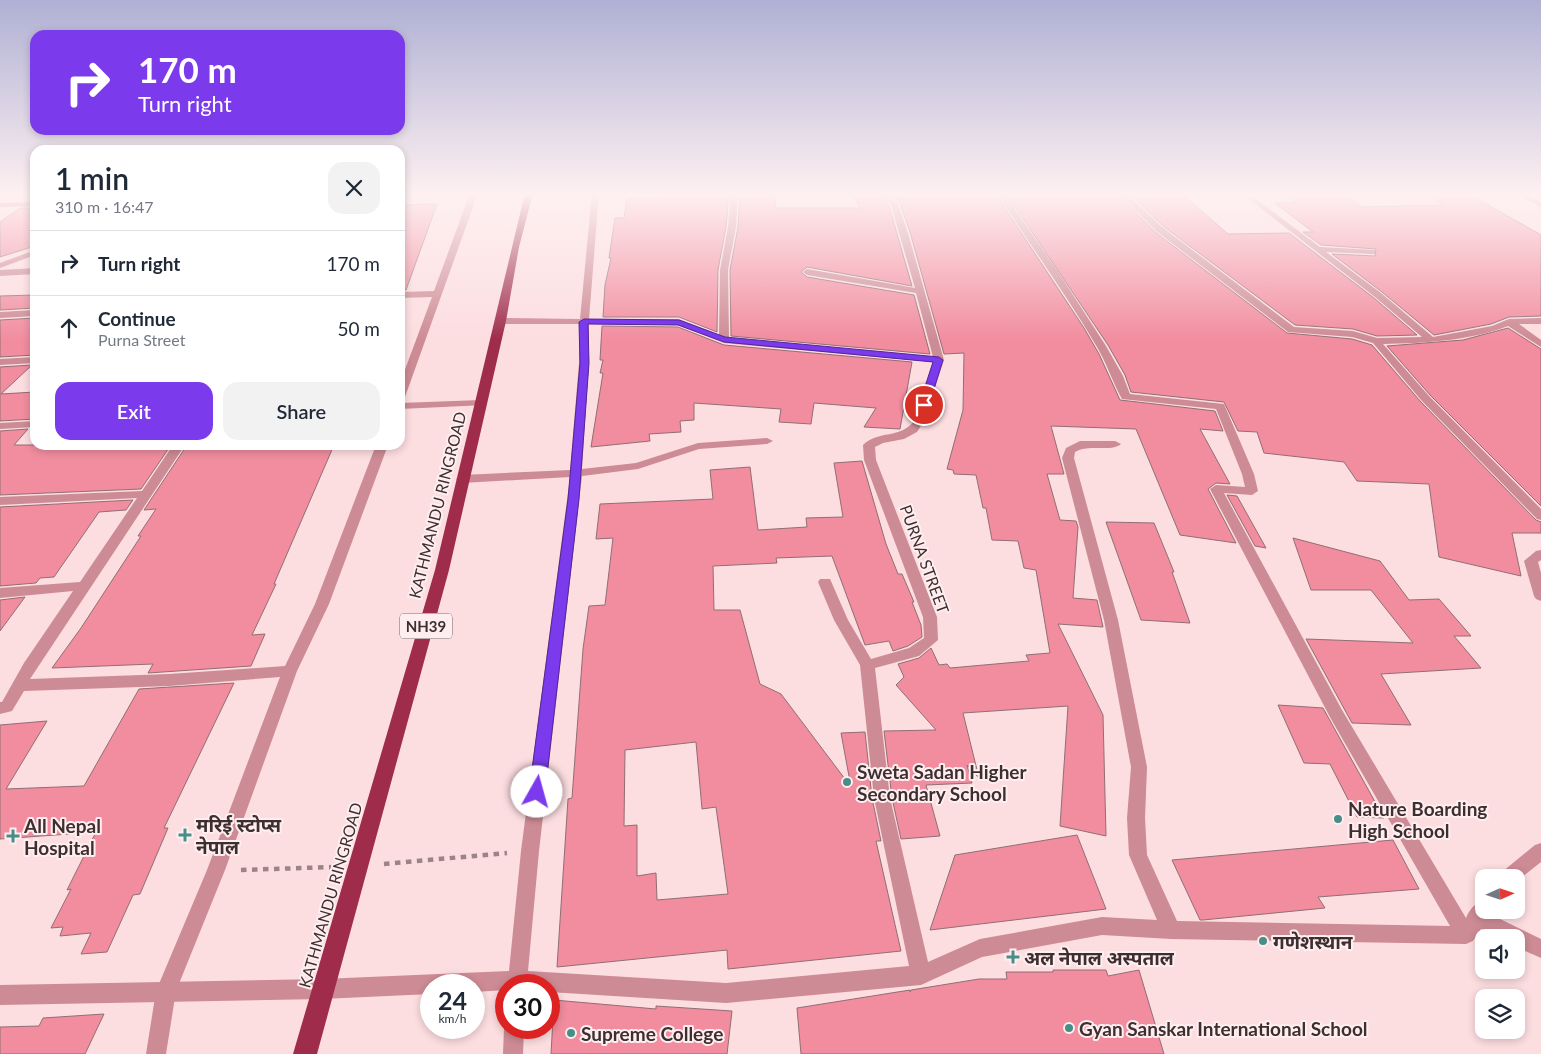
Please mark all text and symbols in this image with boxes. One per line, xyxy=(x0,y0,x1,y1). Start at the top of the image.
text: 170 m xyxy=(138,48,237,90)
icon: right xyxy=(55,50,120,115)
text: Turn right xyxy=(138,90,232,117)
text: 1 min xyxy=(55,160,129,196)
button: close xyxy=(328,162,380,214)
text: 310 m · 16:47 xyxy=(55,197,154,216)
icon: right xyxy=(55,249,83,277)
text: Turn right xyxy=(98,252,180,275)
text: 170 m xyxy=(326,252,380,275)
text: Continue xyxy=(98,307,176,330)
icon: ahead xyxy=(55,314,83,342)
text: 50 m xyxy=(337,317,380,340)
text: Purna Street xyxy=(98,330,185,349)
button: Exit xyxy=(55,382,213,440)
button: Share xyxy=(223,382,380,440)
pin xyxy=(903,384,945,426)
icon: arrive xyxy=(910,391,938,419)
street label: KATHMANDU RINGROAD xyxy=(405,410,469,600)
street label: PURNA STREET xyxy=(897,502,954,616)
road number: NH39 xyxy=(400,614,452,638)
place label: Sweta Sadan Higher Secondary School xyxy=(857,760,1028,805)
position arrow xyxy=(510,765,562,817)
marker: Sweta Sadan Higher Secondary School xyxy=(841,776,853,788)
place label: Nature Boarding High School xyxy=(1348,797,1487,842)
street label: KATHMANDU RINGROAD xyxy=(294,800,366,990)
place label: मरिई स्टोप्स नेपाल xyxy=(196,813,282,858)
marker: Nature Boarding High School xyxy=(1332,813,1344,825)
place label: All Nepal Hospital xyxy=(23,814,101,859)
marker: मरिई स्टोप्स नेपाल xyxy=(178,828,192,842)
marker: All Nepal Hospital xyxy=(6,829,20,843)
north arrow xyxy=(1475,869,1525,919)
map controls xyxy=(1475,869,1525,1039)
button: sound xyxy=(1475,929,1525,979)
place label: गणेशस्थान xyxy=(1273,930,1353,953)
marker: गणेशस्थान xyxy=(1257,935,1269,947)
place label: अल नेपाल अस्पताल xyxy=(1024,946,1175,969)
marker: अल नेपाल अस्पताल xyxy=(1006,950,1020,964)
speed limit sign: 30 xyxy=(495,974,560,1039)
text: 24 xyxy=(438,985,467,1015)
button: layers xyxy=(1475,989,1525,1039)
text: km/h xyxy=(438,1011,467,1026)
place label: Gyan Sanskar International School xyxy=(1079,1017,1368,1040)
place label: Supreme College xyxy=(581,1022,723,1045)
marker: Gyan Sanskar International School xyxy=(1063,1022,1075,1034)
marker: Supreme College xyxy=(565,1027,577,1039)

